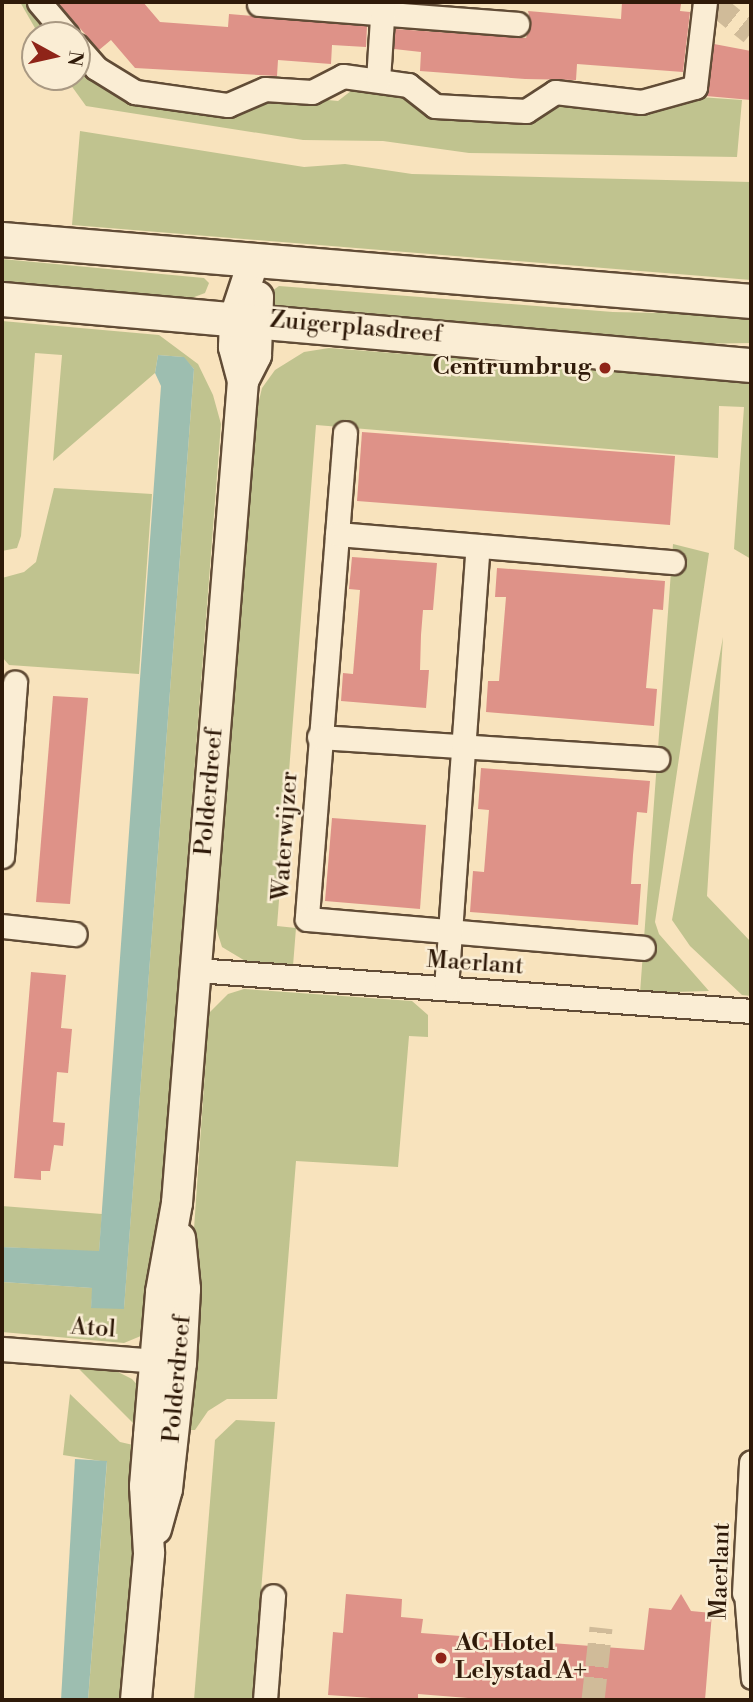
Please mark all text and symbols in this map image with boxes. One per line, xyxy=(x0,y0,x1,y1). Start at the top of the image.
north arrow xyxy=(21,21,91,91)
text: N xyxy=(62,50,88,68)
street label: Zuigerplasdreef xyxy=(269,306,443,350)
place label: Centrumbrug xyxy=(432,354,591,382)
marker: Centrumbrug xyxy=(597,360,613,376)
street label: Polderdreef xyxy=(190,727,230,857)
street label: Waterwijzer xyxy=(267,770,305,902)
street label: Maerlant xyxy=(425,946,525,982)
street label: Atol xyxy=(69,1313,117,1345)
street label: Polderdreef xyxy=(158,1314,198,1444)
street label: Maerlant xyxy=(705,1522,737,1620)
place label: AC Hotel Lelystad A+ xyxy=(455,1630,587,1686)
marker: AC Hotel Lelystad A+ xyxy=(433,1650,449,1666)

